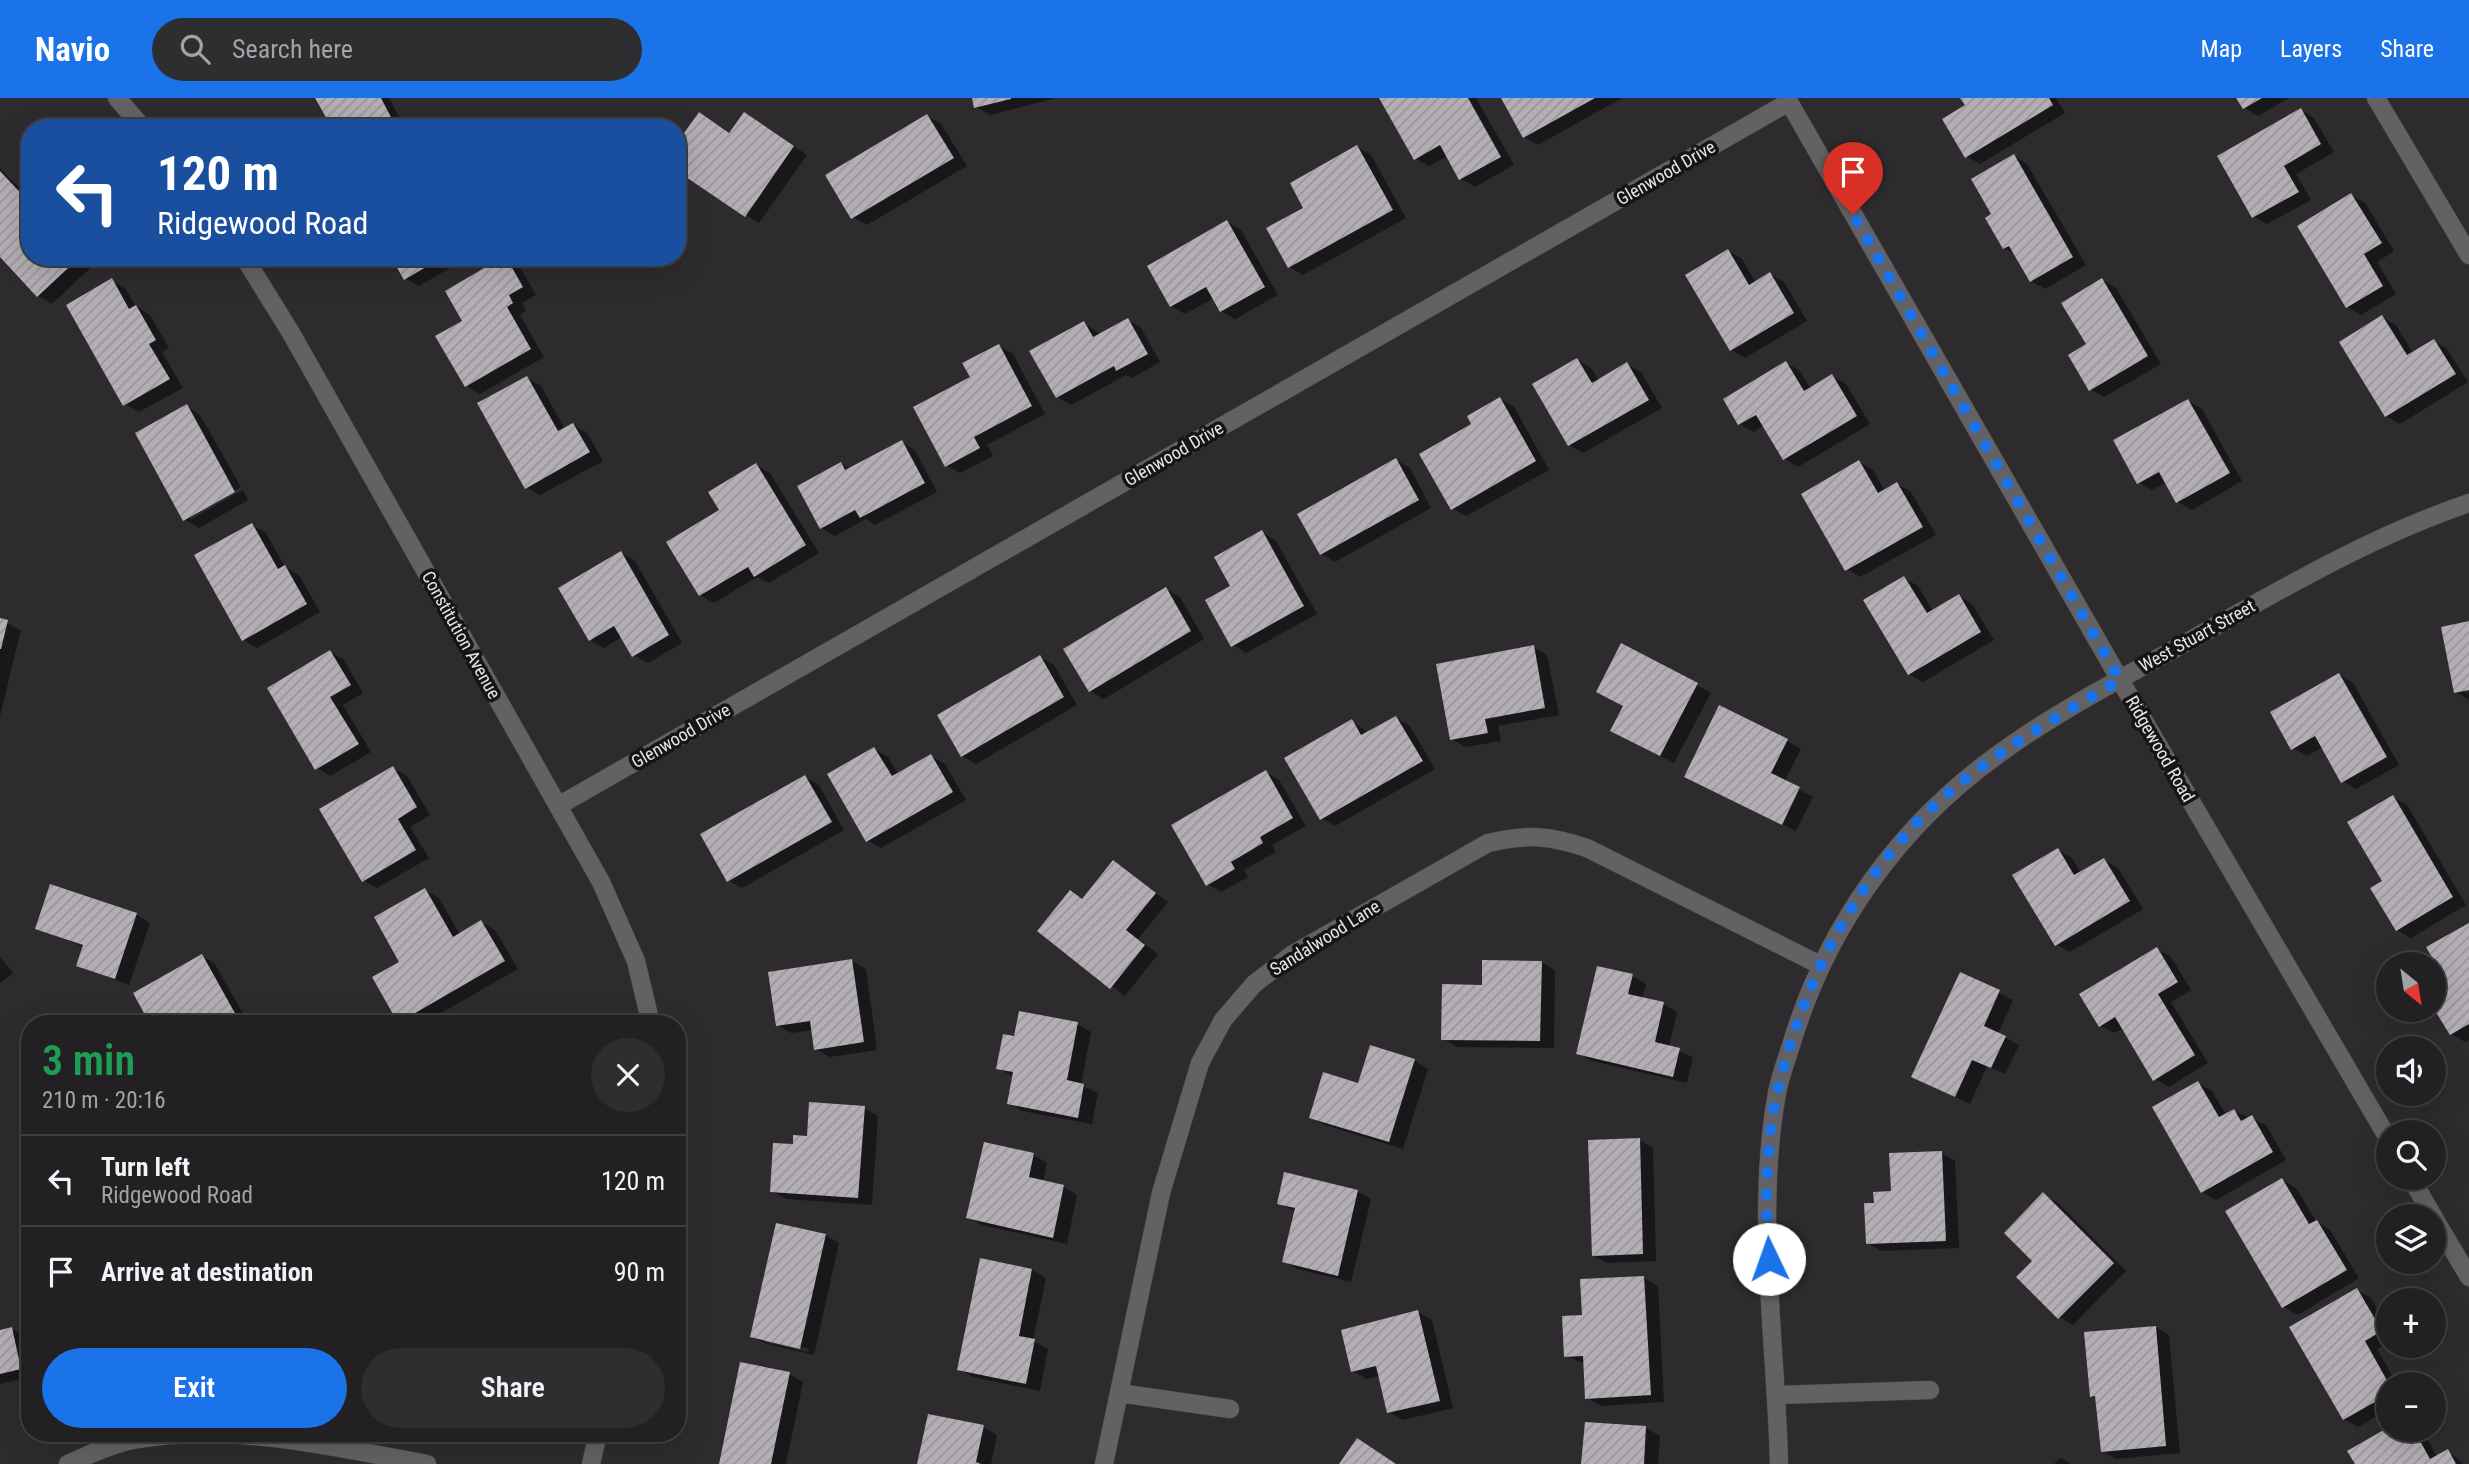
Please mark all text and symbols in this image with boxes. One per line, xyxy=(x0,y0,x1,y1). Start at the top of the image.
search box xyxy=(152,18,642,81)
text: Navio xyxy=(35,30,110,69)
icon: search xyxy=(176,30,214,68)
text: Search here xyxy=(232,34,353,64)
text: Map xyxy=(2201,35,2242,63)
text: Layers xyxy=(2280,35,2342,63)
text: Share xyxy=(2380,35,2434,63)
street label: Glenwood Drive xyxy=(1613,136,1719,209)
pin xyxy=(1823,142,1883,214)
text: 120 m xyxy=(157,145,279,202)
icon: left xyxy=(42,147,133,238)
icon: arrive xyxy=(1834,153,1872,191)
text: Ridgewood Road xyxy=(157,204,368,242)
street label: Glenwood Drive xyxy=(1121,417,1227,490)
street label: Constitution Avenue xyxy=(418,567,505,702)
street label: West Stuart Street xyxy=(2135,595,2258,676)
street label: Ridgewood Road xyxy=(2122,692,2199,805)
street label: Glenwood Drive xyxy=(628,699,734,772)
street label: Sandalwood Lane xyxy=(1266,895,1384,980)
north arrow xyxy=(2376,952,2446,1022)
map controls xyxy=(2376,952,2446,1442)
text: 3 min xyxy=(42,1036,135,1085)
button: sound xyxy=(2376,1036,2446,1106)
button: close xyxy=(591,1038,665,1112)
text: 210 m · 20:16 xyxy=(42,1087,166,1114)
button: search xyxy=(2376,1120,2446,1190)
text: Turn left xyxy=(101,1152,190,1182)
icon: left xyxy=(42,1162,80,1200)
text: 120 m xyxy=(601,1166,665,1196)
text: Ridgewood Road xyxy=(101,1182,253,1209)
button: layers xyxy=(2376,1204,2446,1274)
position arrow xyxy=(1732,1222,1806,1296)
icon: arrive xyxy=(42,1253,80,1291)
text: Arrive at destination xyxy=(101,1257,313,1287)
text: 90 m xyxy=(614,1257,665,1287)
button: + xyxy=(2376,1288,2446,1358)
button: Exit xyxy=(42,1348,347,1428)
button: Share xyxy=(361,1348,665,1428)
button: − xyxy=(2376,1372,2446,1442)

